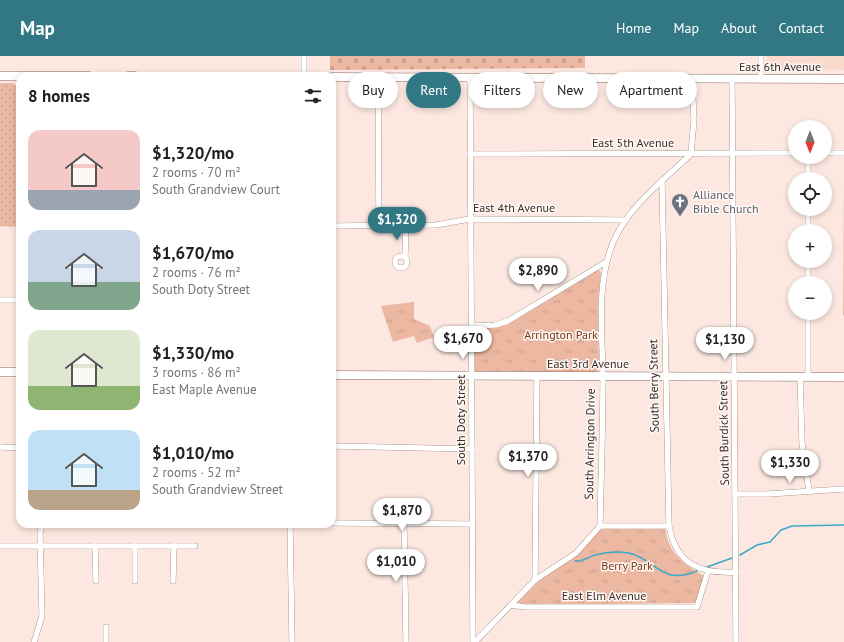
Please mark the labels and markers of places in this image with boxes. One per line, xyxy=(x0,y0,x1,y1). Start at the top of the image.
place label: Alliance Bible Church xyxy=(693,187,758,216)
church icon: Alliance Bible Church xyxy=(670,192,690,217)
pin: $1,320 xyxy=(364,207,430,241)
pin: $2,890 xyxy=(505,258,571,292)
pin: $1,670 xyxy=(430,326,496,360)
pin: $1,130 xyxy=(692,327,758,361)
pin: $1,370 xyxy=(495,444,561,478)
pin: $1,330 xyxy=(757,450,823,484)
pin: $1,870 xyxy=(369,498,435,532)
pin: $1,010 xyxy=(363,549,429,583)

